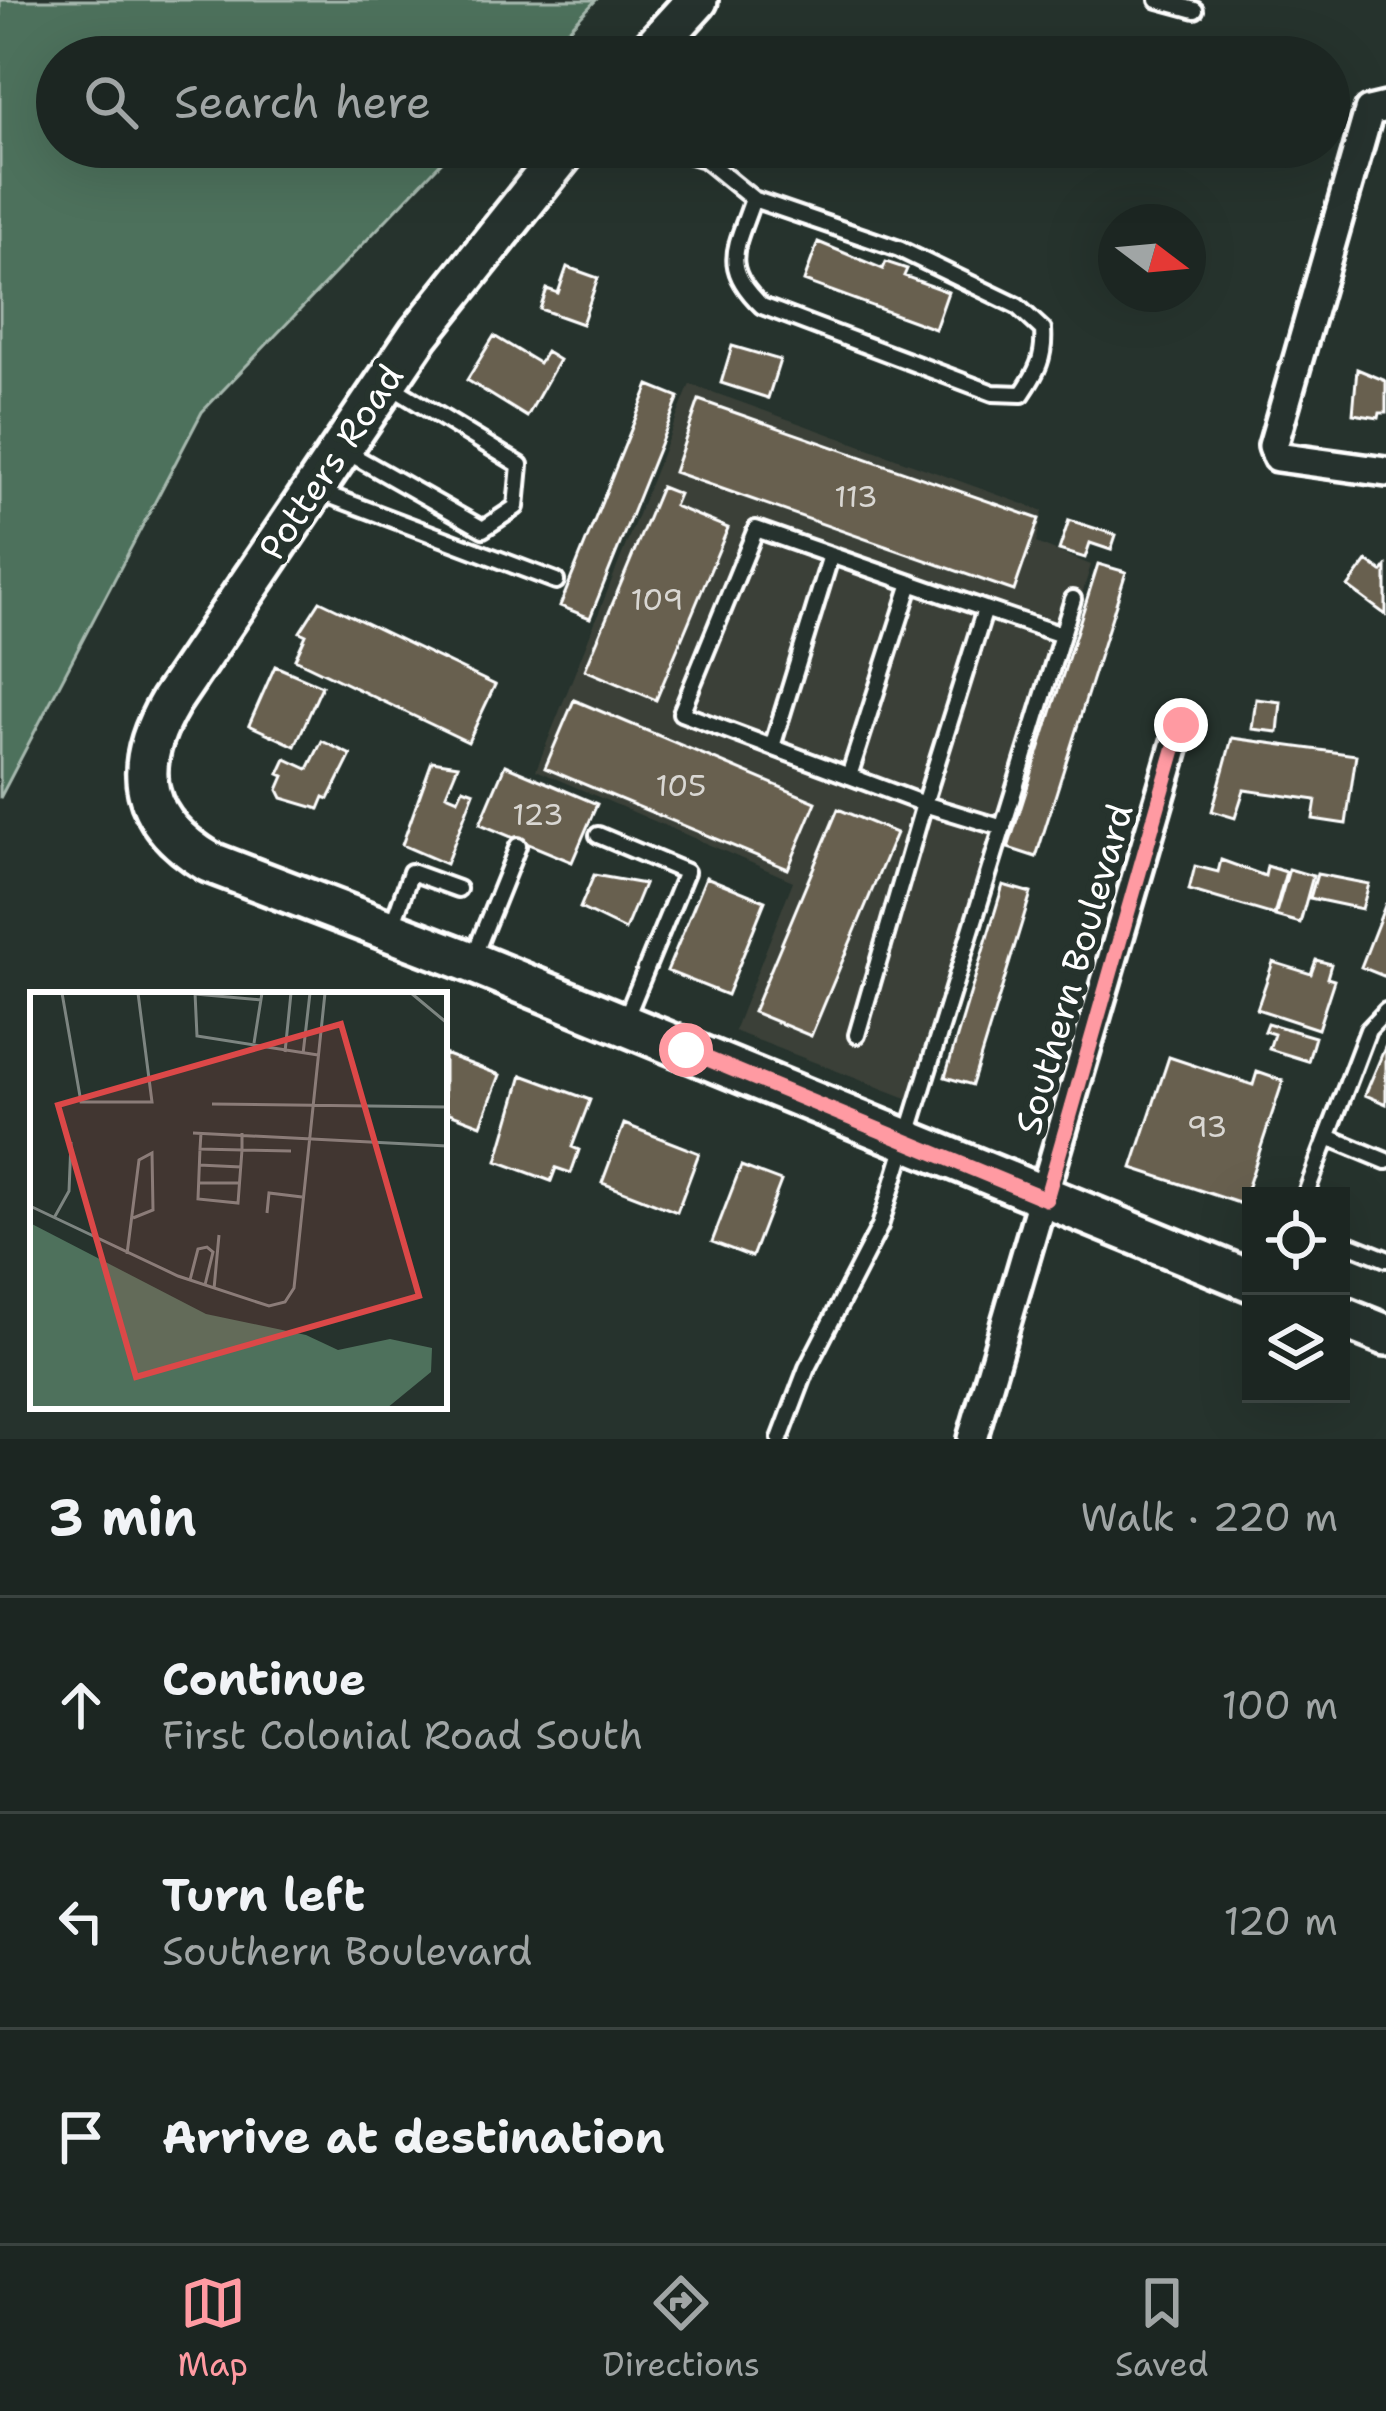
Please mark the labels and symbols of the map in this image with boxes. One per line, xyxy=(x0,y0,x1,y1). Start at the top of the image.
north arrow xyxy=(1098,204,1206,312)
street label: Potters Road xyxy=(247,354,415,570)
house number: 113 xyxy=(834,476,878,517)
house number: 109 xyxy=(631,579,683,620)
route end xyxy=(1154,698,1208,752)
house number: 105 xyxy=(656,765,706,806)
house number: 123 xyxy=(512,794,564,835)
street label: Southern Boulevard xyxy=(1003,798,1145,1140)
inset map xyxy=(30,992,447,1409)
route start xyxy=(659,1023,713,1077)
house number: 93 xyxy=(1187,1106,1227,1147)

